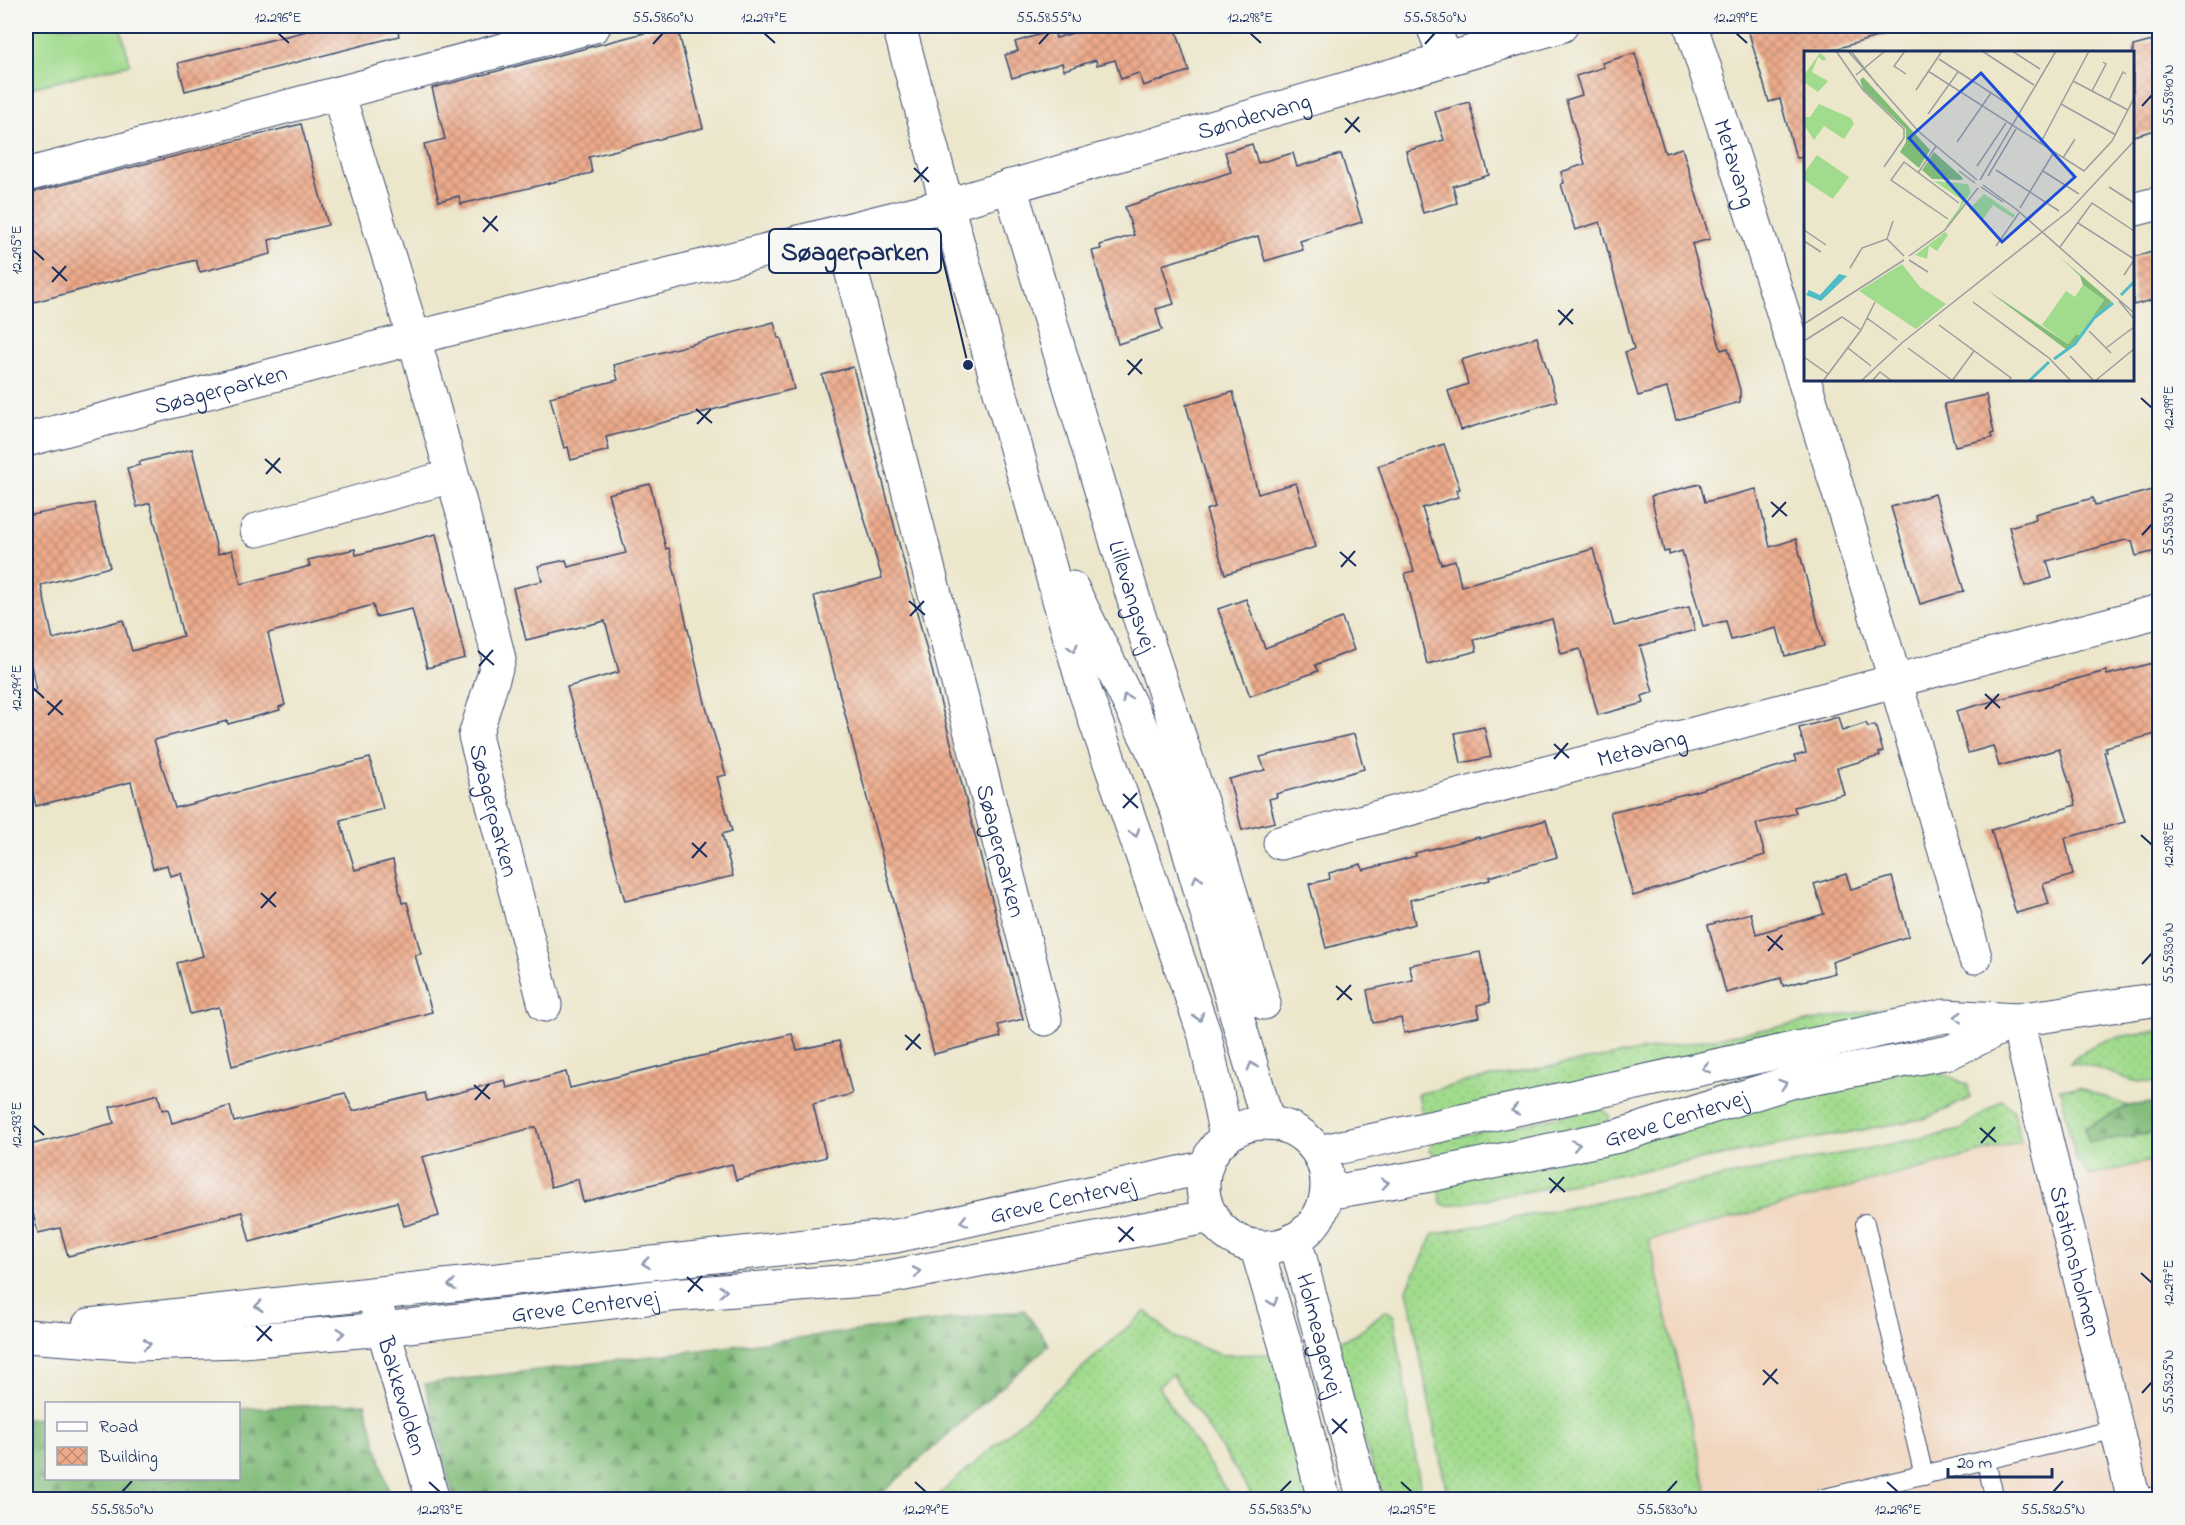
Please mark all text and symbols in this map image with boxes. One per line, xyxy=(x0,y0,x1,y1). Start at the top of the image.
text: 12.296°E xyxy=(255,7,301,29)
text: 55.5860°N xyxy=(632,7,694,29)
text: 12.297°E xyxy=(741,7,787,29)
text: 55.5855°N xyxy=(1016,7,1082,29)
text: 12.298°E xyxy=(1227,7,1273,29)
text: 55.5850°N xyxy=(1403,7,1467,29)
text: 12.299°E xyxy=(1714,7,1758,29)
inset map xyxy=(1804,51,2134,381)
text: 55.5840°N xyxy=(2158,64,2180,126)
street label: Søndervang xyxy=(1194,85,1315,151)
street label: Metavang xyxy=(1702,115,1764,213)
text: 12.295°E xyxy=(6,226,28,274)
callout: Søagerparken xyxy=(769,229,941,273)
text: Søagerparken xyxy=(781,235,929,274)
street label: Søagerparken xyxy=(151,357,291,426)
text: 12.299°E xyxy=(2158,386,2180,430)
text: 55.5835°N xyxy=(2158,492,2180,556)
street label: Lillevangsvej xyxy=(1097,537,1165,658)
one-way arrow xyxy=(1066,642,1078,653)
text: 12.294°E xyxy=(6,665,28,711)
one-way arrow xyxy=(1122,693,1134,704)
street label: Metavang xyxy=(1594,722,1691,779)
street label: Søagerparken xyxy=(458,740,526,881)
street label: Søagerparken xyxy=(965,781,1033,922)
text: 12.298°E xyxy=(2158,822,2180,868)
one-way arrow xyxy=(1127,827,1140,838)
one-way arrow xyxy=(1192,874,1204,885)
text: 55.5830°N xyxy=(2158,922,2180,984)
one-way arrow xyxy=(1954,1010,1963,1023)
one-way arrow xyxy=(1191,1011,1204,1022)
one-way arrow xyxy=(1247,1061,1259,1072)
one-way arrow xyxy=(1701,1061,1711,1074)
one-way arrow xyxy=(1777,1079,1788,1091)
street label: Greve Centervej xyxy=(1602,1081,1753,1158)
text: 12.293°E xyxy=(6,1102,28,1148)
one-way arrow xyxy=(1511,1103,1521,1116)
one-way arrow xyxy=(1571,1139,1581,1152)
street label: Greve Centervej xyxy=(987,1168,1140,1235)
one-way arrow xyxy=(1379,1177,1389,1190)
street label: Stationsholmen xyxy=(2038,1183,2109,1340)
one-way arrow xyxy=(959,1214,969,1227)
one-way arrow xyxy=(642,1256,651,1269)
text: 12.297°E xyxy=(2158,1260,2180,1306)
one-way arrow xyxy=(912,1266,922,1279)
street label: Holmeagervej xyxy=(1285,1270,1351,1402)
one-way arrow xyxy=(448,1278,457,1291)
street label: Greve Centervej xyxy=(510,1281,662,1334)
one-way arrow xyxy=(718,1285,728,1298)
one-way arrow xyxy=(1266,1296,1278,1307)
one-way arrow xyxy=(254,1300,263,1312)
one-way arrow xyxy=(337,1327,346,1340)
street label: Bakkevolden xyxy=(366,1332,434,1460)
one-way arrow xyxy=(142,1337,151,1350)
text: 55.5825°N xyxy=(2158,1350,2180,1414)
legend xyxy=(45,1402,240,1480)
text: Road xyxy=(99,1415,138,1441)
scale bar xyxy=(1948,1441,2052,1479)
text: Building xyxy=(98,1445,158,1472)
text: 20 m xyxy=(1957,1451,1992,1477)
text: 55.5850°N xyxy=(90,1499,154,1521)
text: 12.293°E xyxy=(417,1499,463,1521)
text: 12.294°E xyxy=(903,1499,949,1521)
text: 55.5835°N xyxy=(1248,1499,1312,1521)
text: 12.295°E xyxy=(1388,1499,1436,1521)
text: 55.5830°N xyxy=(1636,1499,1698,1521)
text: 12.296°E xyxy=(1875,1499,1921,1521)
text: 55.5825°N xyxy=(2021,1499,2085,1521)

